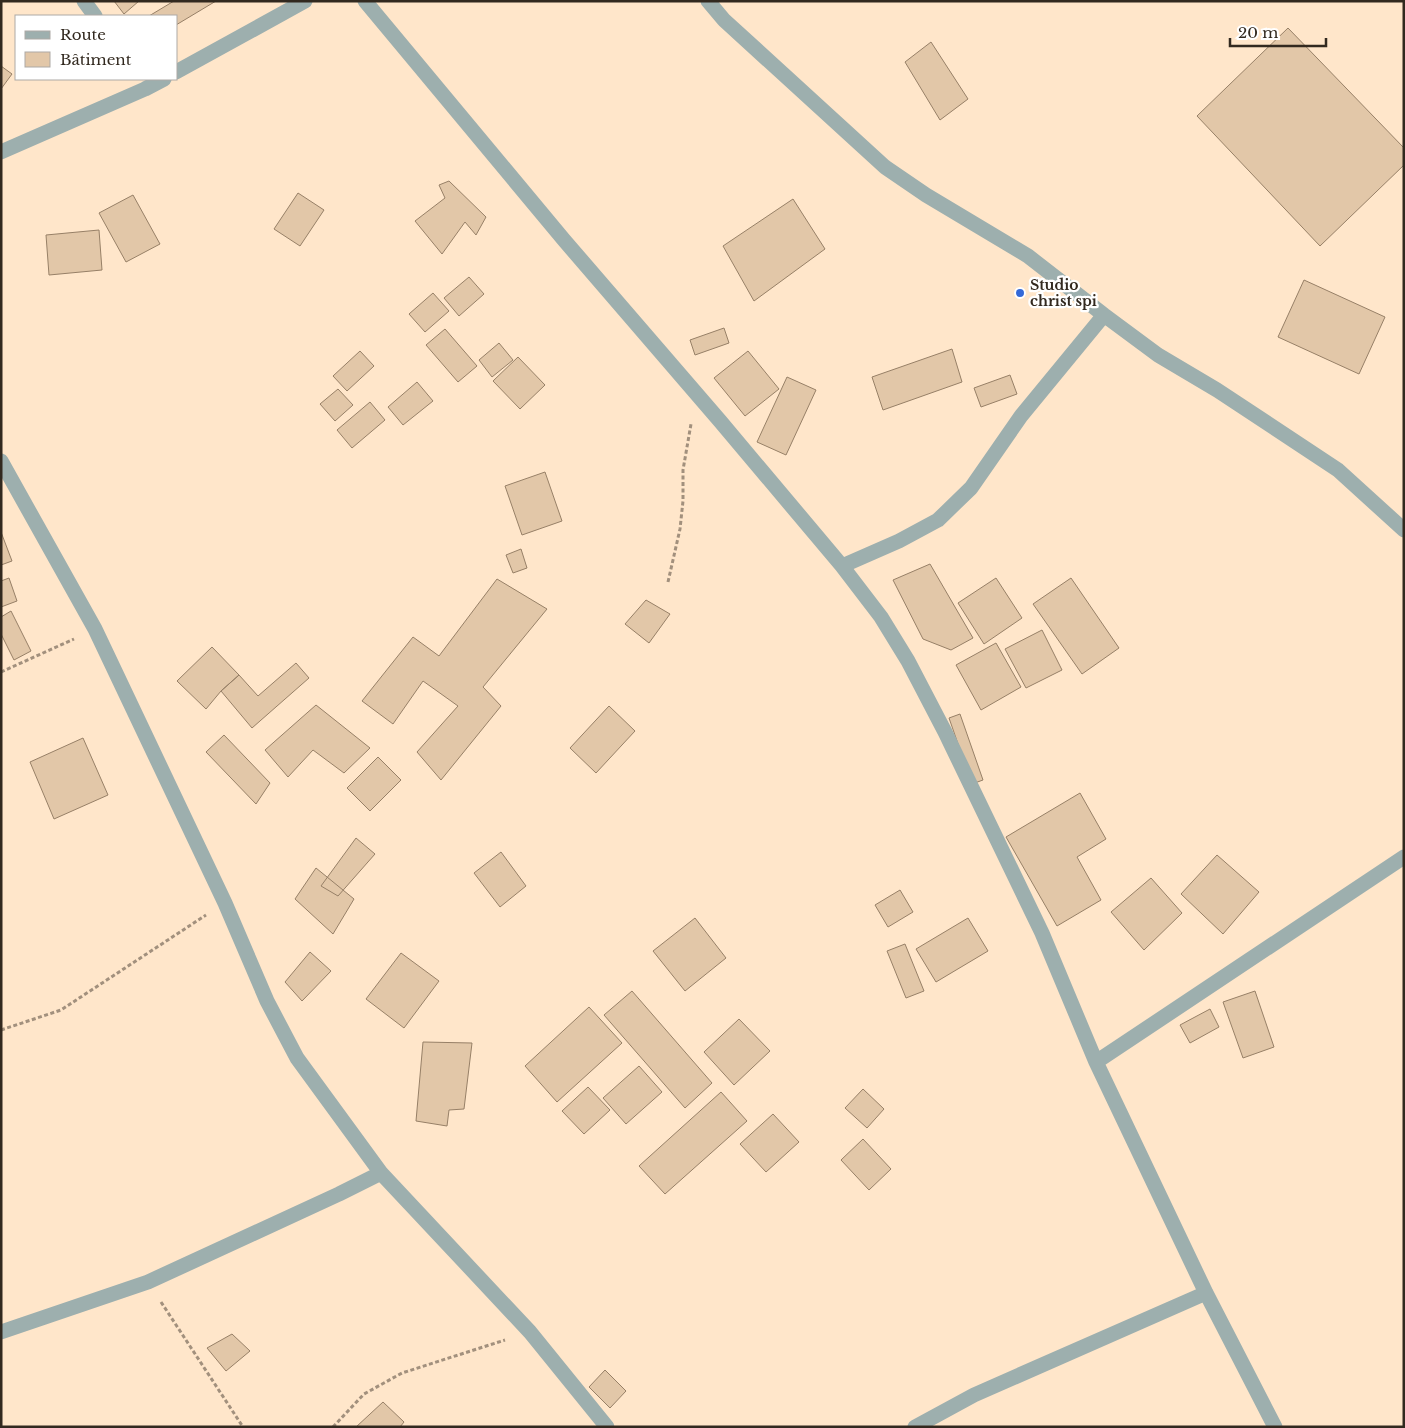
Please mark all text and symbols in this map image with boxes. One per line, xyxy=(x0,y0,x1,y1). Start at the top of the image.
legend xyxy=(15,15,178,80)
scale bar xyxy=(1230,15,1326,47)
text: 20 m xyxy=(1238,23,1278,42)
text: Route xyxy=(60,25,106,44)
text: Bâtiment xyxy=(60,50,132,69)
place label: Studio christ spi xyxy=(1030,276,1097,310)
marker: Studio christ spi xyxy=(1014,287,1026,299)

